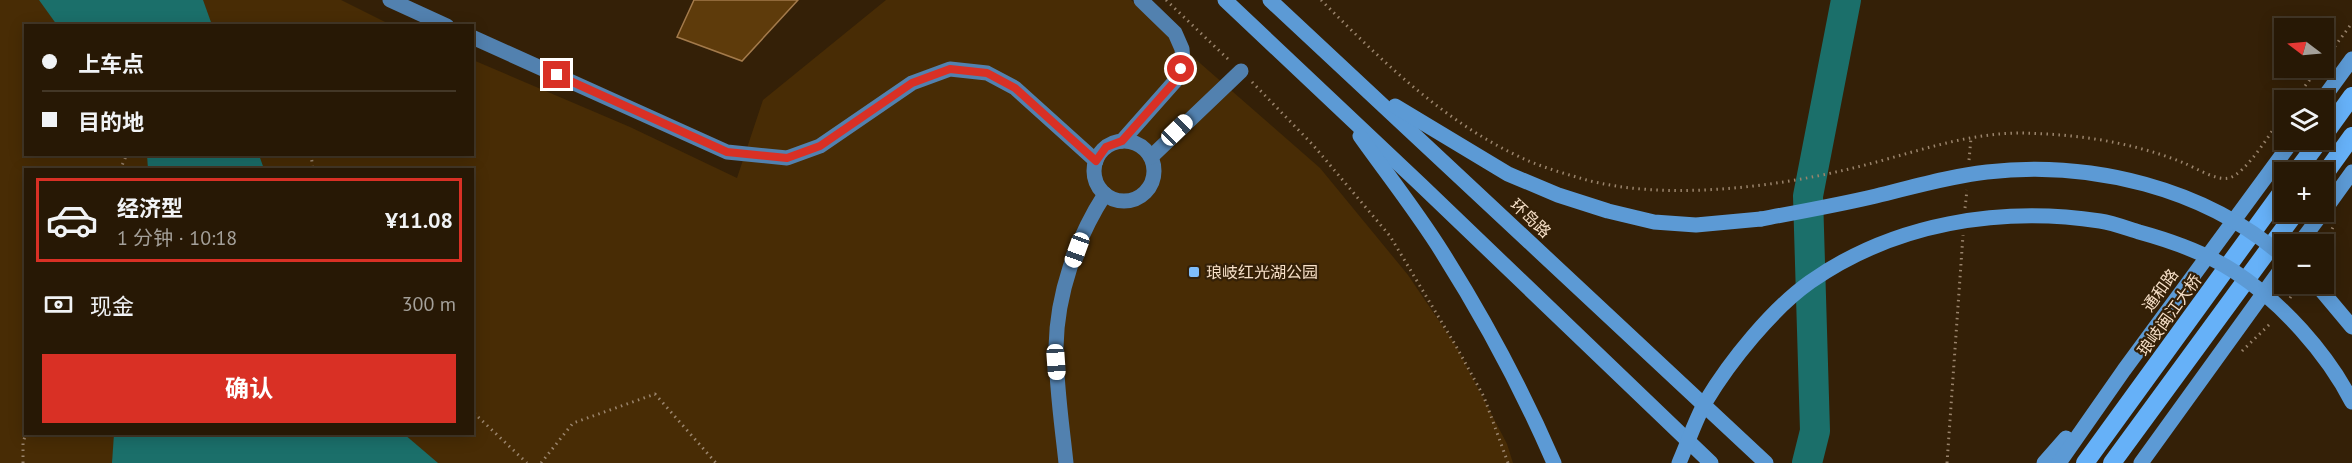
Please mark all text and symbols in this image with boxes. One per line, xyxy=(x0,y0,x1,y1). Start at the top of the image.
north arrow xyxy=(2274,18,2334,78)
map controls xyxy=(2274,18,2334,294)
text: 上车点 xyxy=(78,50,144,78)
route start xyxy=(1167,55,1194,82)
route end xyxy=(543,61,570,88)
button: layers xyxy=(2274,90,2334,150)
text: 目的地 xyxy=(78,108,144,136)
car xyxy=(1158,111,1196,149)
button: + xyxy=(2274,162,2334,222)
icon: car xyxy=(45,193,99,247)
text: 经济型 xyxy=(117,194,183,222)
street label: 环岛路 xyxy=(1507,194,1555,242)
text: ¥11.08 xyxy=(385,206,453,234)
text: 1 分钟 · 10:18 xyxy=(117,225,237,251)
car xyxy=(1062,230,1092,270)
button: − xyxy=(2274,234,2334,294)
place label: 琅岐红光湖公园 xyxy=(1206,262,1318,282)
marker: 琅岐红光湖公园 xyxy=(1187,265,1201,279)
street label: 通和路 xyxy=(2138,265,2182,315)
street label: 琅岐闽江大桥 xyxy=(2133,270,2205,360)
icon: cash xyxy=(42,288,75,321)
text: 300 m xyxy=(402,291,456,317)
text: 现金 xyxy=(90,292,134,320)
car xyxy=(1046,343,1066,381)
button: 确认 xyxy=(42,354,456,423)

